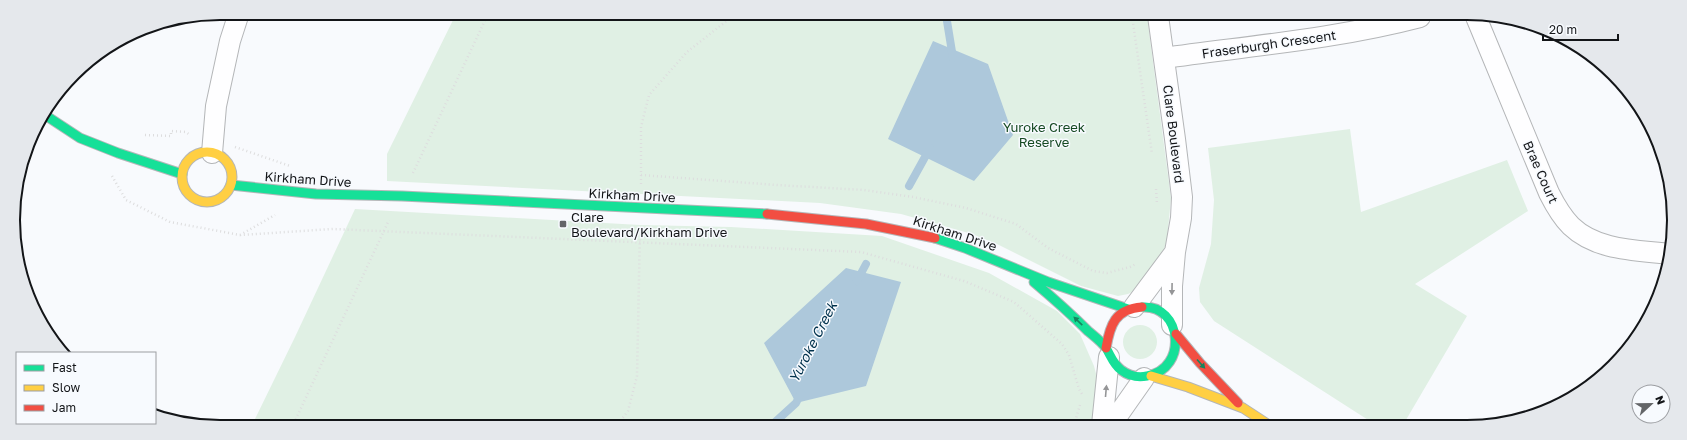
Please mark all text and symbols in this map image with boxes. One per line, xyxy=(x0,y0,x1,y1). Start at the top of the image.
scale bar xyxy=(1543,16,1618,42)
text: 20 m xyxy=(1549,22,1577,37)
street label: Fraserburgh Crescent xyxy=(1201,27,1337,61)
street label: Clare Boulevard xyxy=(1160,84,1188,184)
park label: Yuroke Creek Reserve xyxy=(1003,119,1086,150)
street label: Brae Court xyxy=(1520,138,1562,206)
street label: Kirkham Drive xyxy=(264,168,352,190)
street label: Kirkham Drive xyxy=(588,185,676,205)
place label: Clare Boulevard/Kirkham Drive xyxy=(571,209,727,240)
street label: Kirkham Drive xyxy=(911,212,999,254)
marker: Clare Boulevard/Kirkham Drive xyxy=(558,219,568,229)
one-way arrow xyxy=(1169,283,1175,296)
water label: Yuroke Creek xyxy=(785,297,841,385)
one-way arrow xyxy=(1073,316,1083,326)
legend xyxy=(16,352,156,424)
one-way arrow xyxy=(1196,359,1206,369)
text: Fast xyxy=(52,360,77,375)
text: Slow xyxy=(52,380,80,395)
north arrow xyxy=(1631,384,1671,424)
one-way arrow xyxy=(1103,385,1109,397)
text: N xyxy=(1653,394,1668,406)
text: Jam xyxy=(52,400,76,415)

